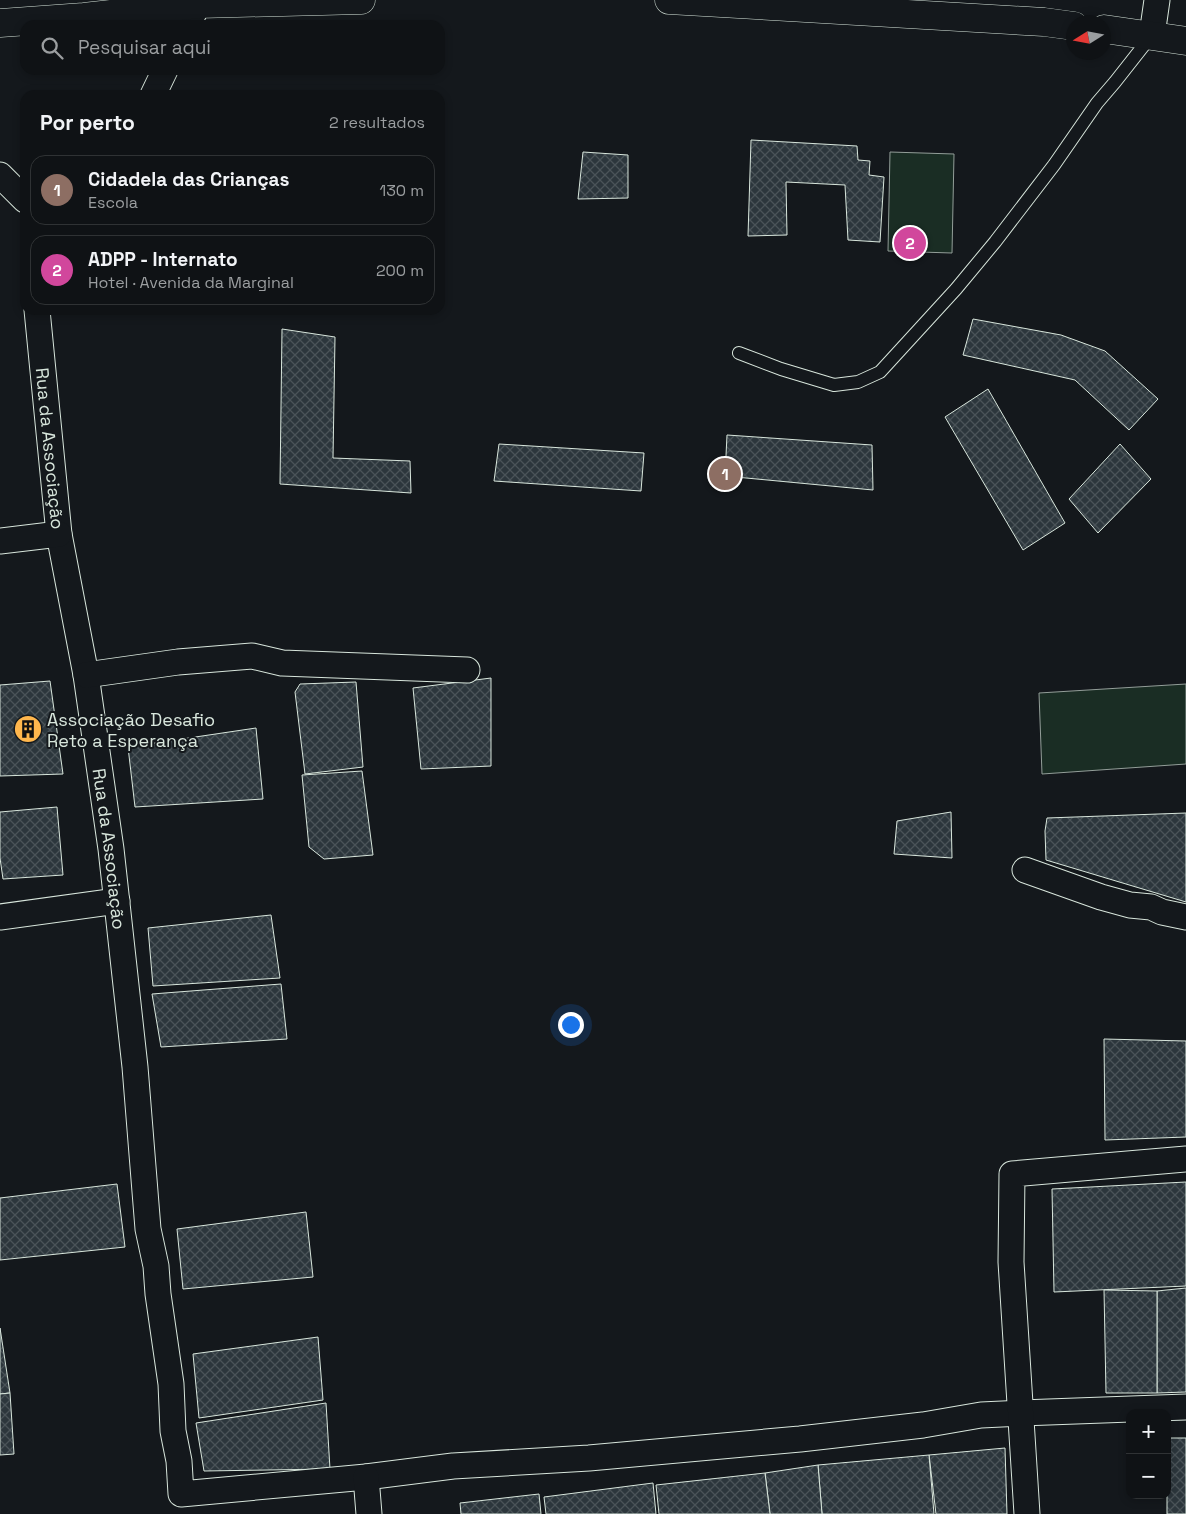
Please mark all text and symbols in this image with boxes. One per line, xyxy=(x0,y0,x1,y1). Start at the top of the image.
north arrow xyxy=(1066,15,1111,60)
search box xyxy=(20,20,445,75)
icon: search xyxy=(38,34,66,62)
text: Pesquisar aqui xyxy=(78,35,211,60)
text: Por perto xyxy=(40,109,135,136)
text: 2 resultados xyxy=(329,112,425,133)
text: Cidadela das Crianças xyxy=(88,167,289,192)
text: 1 xyxy=(53,180,61,201)
text: 130 m xyxy=(380,180,424,201)
text: Escola xyxy=(88,192,138,213)
pin: 2 xyxy=(894,224,926,262)
text: ADPP - Internato xyxy=(88,247,238,272)
text: 2 xyxy=(52,260,62,281)
text: 200 m xyxy=(376,260,424,281)
text: Hotel · Avenida da Marginal xyxy=(88,272,294,293)
street label: Rua da Associação xyxy=(31,366,70,530)
pin: 1 xyxy=(709,455,741,493)
place label: Associação Desafio Reto a Esperança xyxy=(47,708,215,752)
building icon: Associação Desafio Reto a Esperança xyxy=(13,714,43,744)
street label: Rua da Associação xyxy=(88,767,131,931)
your location xyxy=(558,1012,584,1038)
map controls xyxy=(1126,1409,1171,1499)
button: + xyxy=(1126,1409,1171,1454)
button: − xyxy=(1126,1454,1171,1499)

